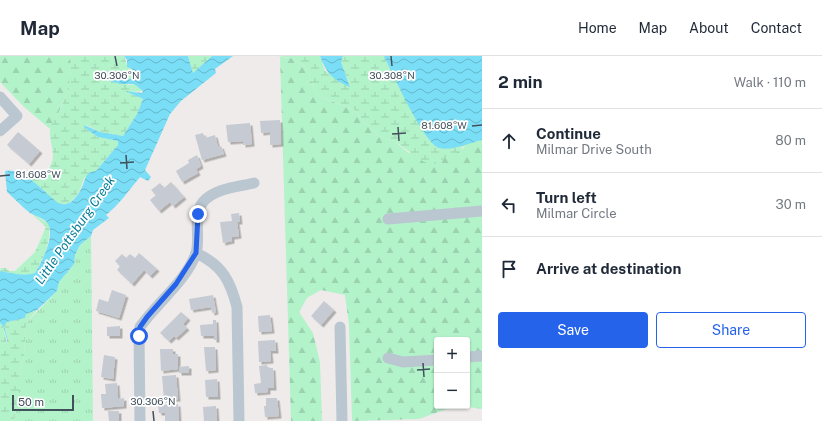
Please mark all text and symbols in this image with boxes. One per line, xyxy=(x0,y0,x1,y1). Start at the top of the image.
text: Map xyxy=(20,17,60,39)
text: Home xyxy=(578,20,617,36)
text: Map xyxy=(639,20,667,36)
text: About xyxy=(689,20,729,36)
text: Contact xyxy=(751,20,802,36)
text: 30.306°N xyxy=(94,69,140,81)
text: 30.308°N xyxy=(369,69,415,81)
text: 2 min xyxy=(498,72,543,92)
text: Walk · 110 m xyxy=(734,75,806,90)
text: 81.608°W xyxy=(421,119,467,131)
text: Continue xyxy=(536,125,601,142)
icon: ahead xyxy=(498,130,520,152)
text: 80 m xyxy=(775,133,806,148)
text: Milmar Drive South xyxy=(536,142,652,157)
text: 81.608°W xyxy=(15,168,61,180)
water label: Little Pottsburg Creek xyxy=(32,173,118,287)
text: Turn left xyxy=(536,189,597,206)
icon: left xyxy=(498,194,520,216)
text: 30 m xyxy=(776,197,806,212)
route end xyxy=(189,205,207,223)
text: Milmar Circle xyxy=(536,206,617,221)
icon: arrive xyxy=(498,258,520,280)
text: Arrive at destination xyxy=(536,260,681,277)
button: Save xyxy=(498,312,648,348)
button: Share xyxy=(656,312,806,348)
route start xyxy=(130,327,148,345)
map controls xyxy=(434,337,470,409)
button: + xyxy=(434,337,470,373)
button: − xyxy=(434,373,470,409)
scale bar xyxy=(12,393,74,412)
text: 30.306°N xyxy=(130,395,176,407)
text: 50 m xyxy=(18,396,44,408)

